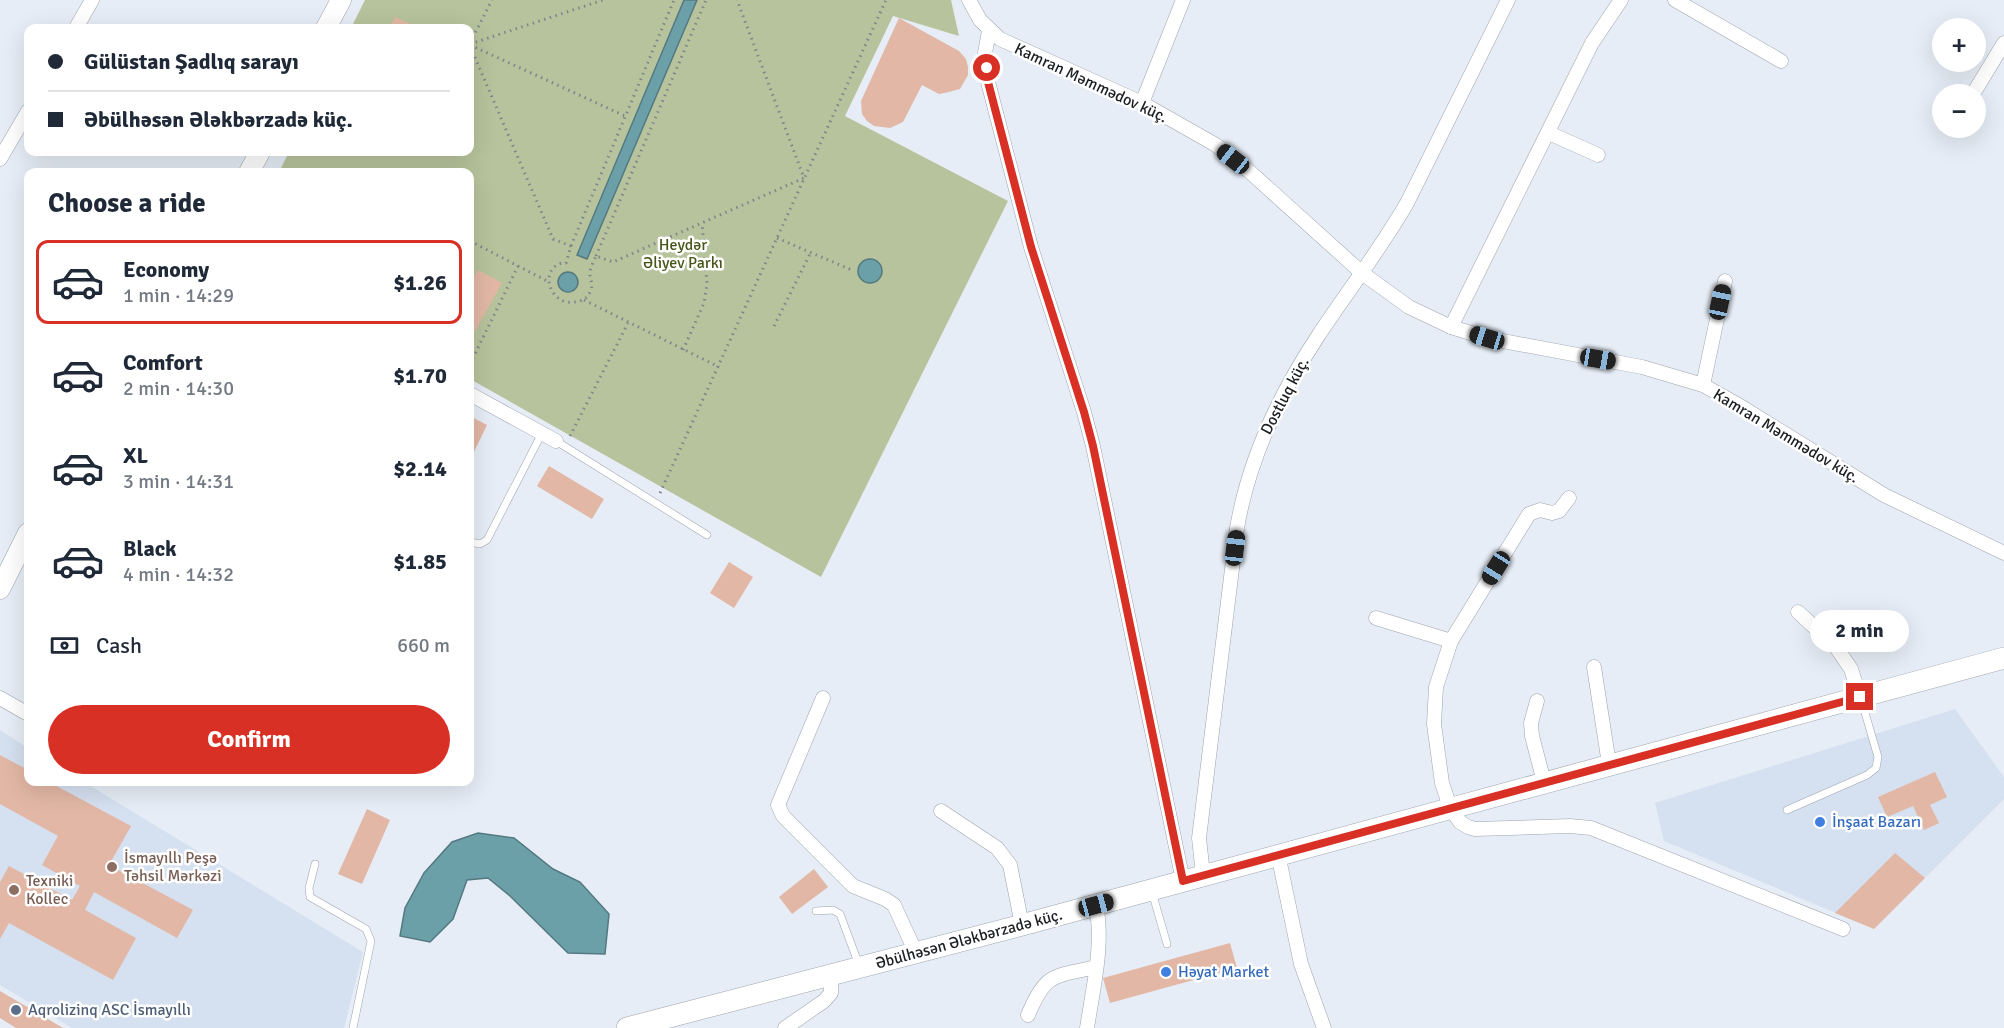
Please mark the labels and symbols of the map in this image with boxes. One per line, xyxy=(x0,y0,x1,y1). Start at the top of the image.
street label: Kamran Məmmədov küç. xyxy=(1011,39,1171,127)
route start xyxy=(973,54,1000,81)
car xyxy=(1213,141,1253,177)
park label: Heydər Əliyev Parkı xyxy=(643,235,723,273)
car xyxy=(1707,283,1733,321)
car xyxy=(1467,324,1507,352)
car xyxy=(1579,347,1617,371)
street label: Dostluq küç. xyxy=(1256,354,1314,438)
street label: Kamran Məmmədov küç. xyxy=(1709,385,1863,487)
car xyxy=(1224,529,1246,567)
car xyxy=(1479,548,1513,588)
callout: 2 min xyxy=(1810,610,1910,652)
route end xyxy=(1846,683,1873,710)
place label: İnşaat Bazarı xyxy=(1832,812,1921,832)
marker: İnşaat Bazarı xyxy=(1813,815,1827,829)
place label: İsmayıllı Peşə Təhsil Mərkəzi xyxy=(124,848,222,886)
marker: İsmayıllı Peşə Təhsil Mərkəzi xyxy=(105,860,119,874)
place label: Texniki Kollec xyxy=(26,871,73,909)
marker: Texniki Kollec xyxy=(7,883,21,897)
car xyxy=(1076,892,1116,918)
street label: Əbülhəsən Ələkbərzadə küç. xyxy=(873,904,1065,974)
place label: Həyat Market xyxy=(1178,962,1270,982)
marker: Həyat Market xyxy=(1159,965,1173,979)
place label: Aqrolizinq ASC İsmayıllı xyxy=(28,1000,191,1020)
marker: Aqrolizinq ASC İsmayıllı xyxy=(9,1003,23,1017)

